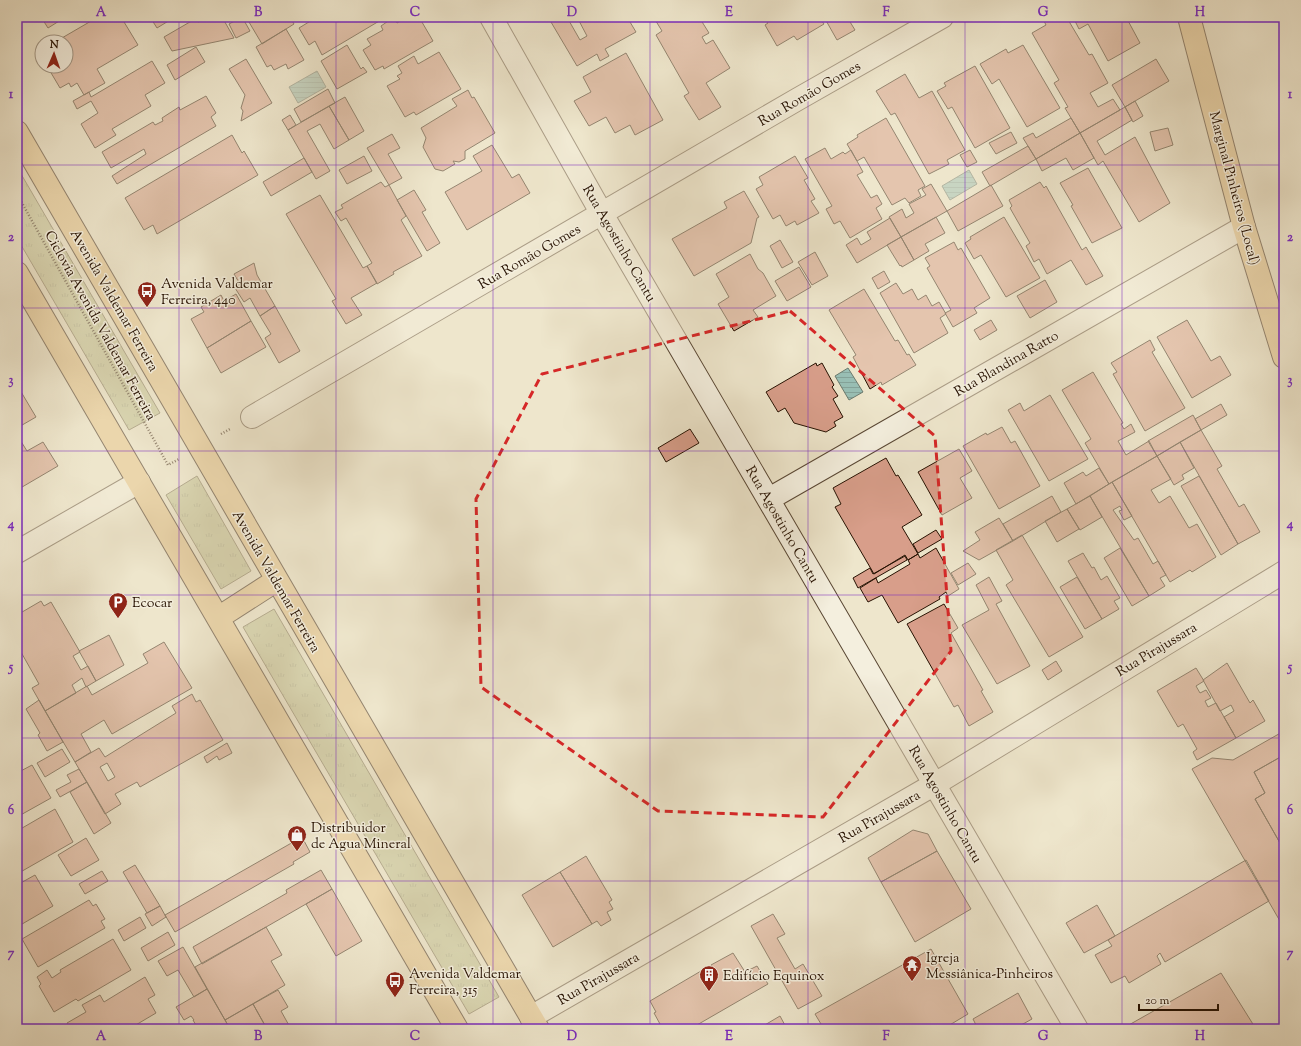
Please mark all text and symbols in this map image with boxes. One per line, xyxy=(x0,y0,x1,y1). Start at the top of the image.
text: A xyxy=(96,4,107,22)
text: B xyxy=(254,4,263,22)
text: C xyxy=(410,4,420,22)
text: D xyxy=(567,4,577,22)
text: E xyxy=(725,4,733,22)
text: F xyxy=(882,4,890,22)
text: G xyxy=(1038,4,1049,22)
text: H xyxy=(1195,4,1206,22)
north arrow xyxy=(34,34,74,74)
text: N xyxy=(49,37,59,53)
street label: Rua Romão Gomes xyxy=(755,57,865,132)
text: 1 xyxy=(9,86,14,104)
text: 1 xyxy=(1288,86,1293,104)
street label: Marginal Pinheiros (Local) xyxy=(1203,109,1263,268)
street label: Rua Agostinho Cantu xyxy=(576,182,660,306)
street label: Rua Romão Gomes xyxy=(475,220,585,295)
street label: Avenida Valdemar Ferreira xyxy=(64,226,163,376)
street label: Ciclovia Avenida Valdemar Ferreira xyxy=(39,227,160,425)
text: 2 xyxy=(8,229,15,247)
text: 2 xyxy=(1287,229,1294,247)
place label: Avenida Valdemar Ferreira, 440 xyxy=(161,275,273,311)
bus stop icon: Avenida Valdemar Ferreira, 440 xyxy=(136,280,158,308)
street label: Rua Blandina Ratto xyxy=(951,327,1063,403)
text: 3 xyxy=(8,372,14,390)
text: 3 xyxy=(1287,372,1293,390)
street label: Rua Agostinho Cantu xyxy=(739,463,823,587)
street label: Avenida Valdemar Ferreira xyxy=(226,507,325,657)
text: 4 xyxy=(7,516,15,534)
text: 4 xyxy=(1286,516,1294,534)
parking icon: Ecocar xyxy=(107,591,129,619)
place label: Ecocar xyxy=(132,594,173,614)
street label: Rua Pirajussara xyxy=(1113,618,1202,683)
text: 5 xyxy=(8,659,14,677)
text: 5 xyxy=(1287,659,1293,677)
street label: Rua Agostinho Cantu xyxy=(902,743,986,867)
street label: Rua Pirajussara xyxy=(835,786,925,849)
text: 6 xyxy=(8,802,15,820)
text: 6 xyxy=(1287,802,1294,820)
place label: Distribuidor de Agua Mineral xyxy=(311,819,411,855)
shop icon: Distribuidor de Agua Mineral xyxy=(286,824,308,852)
text: 7 xyxy=(8,945,15,963)
text: 7 xyxy=(1287,945,1294,963)
street label: Rua Pirajussara xyxy=(554,948,644,1011)
place label: Igreja Messiânica-Pinheiros xyxy=(926,949,1053,985)
temple icon: Igreja Messiânica-Pinheiros xyxy=(901,954,923,982)
building icon: Edifício Equinox xyxy=(698,964,720,992)
place label: Avenida Valdemar Ferreira, 315 xyxy=(409,965,521,1001)
place label: Edifício Equinox xyxy=(723,967,825,987)
bus stop icon: Avenida Valdemar Ferreira, 315 xyxy=(384,970,406,998)
scale bar xyxy=(1139,986,1218,1012)
text: 20 m xyxy=(1145,992,1170,1010)
text: A xyxy=(96,1028,107,1046)
text: B xyxy=(254,1028,263,1046)
text: C xyxy=(410,1028,420,1046)
text: D xyxy=(567,1028,577,1046)
text: E xyxy=(725,1028,733,1046)
text: F xyxy=(882,1028,890,1046)
text: G xyxy=(1038,1028,1049,1046)
text: H xyxy=(1195,1028,1206,1046)

